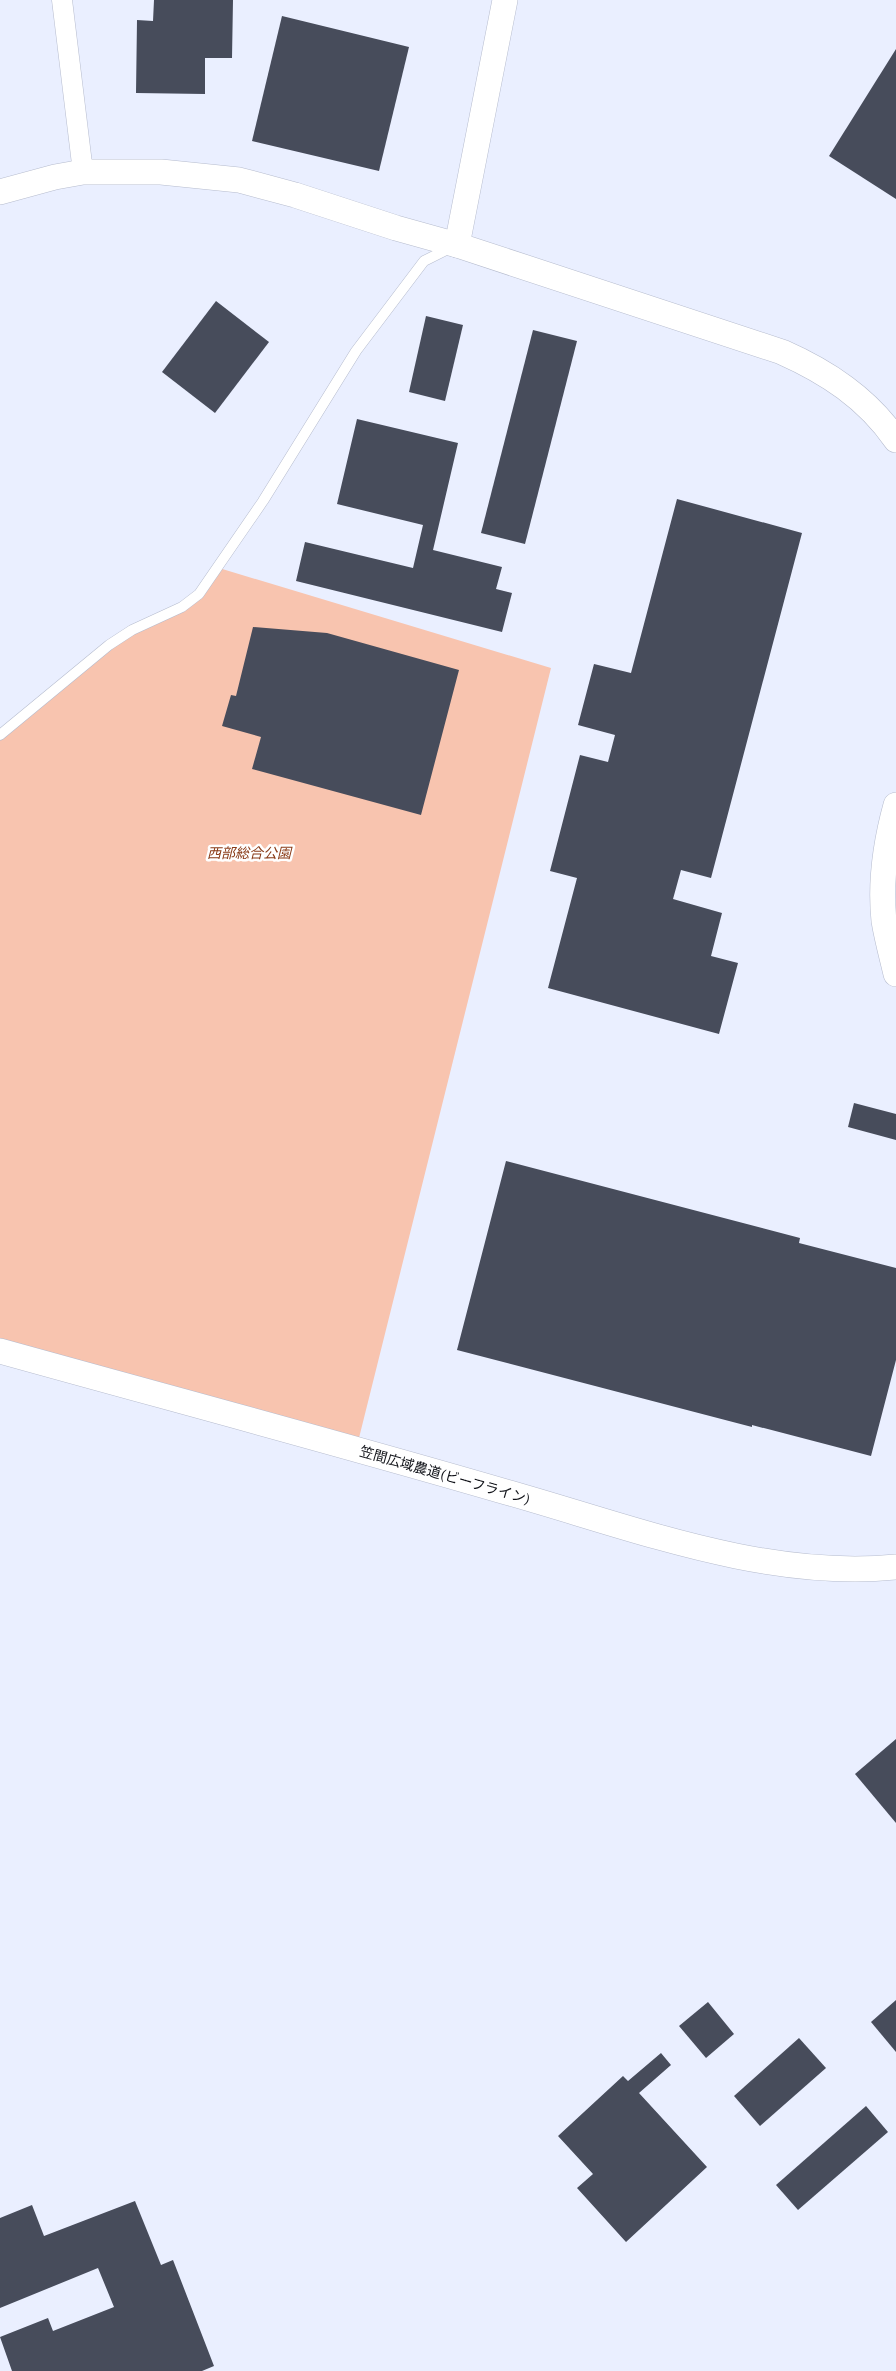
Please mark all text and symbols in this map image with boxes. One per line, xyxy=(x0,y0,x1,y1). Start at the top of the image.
park label: 西部総合公園 xyxy=(207,843,293,863)
street label: 笠間広域農道(ビーフライン) xyxy=(357,1441,533,1509)

